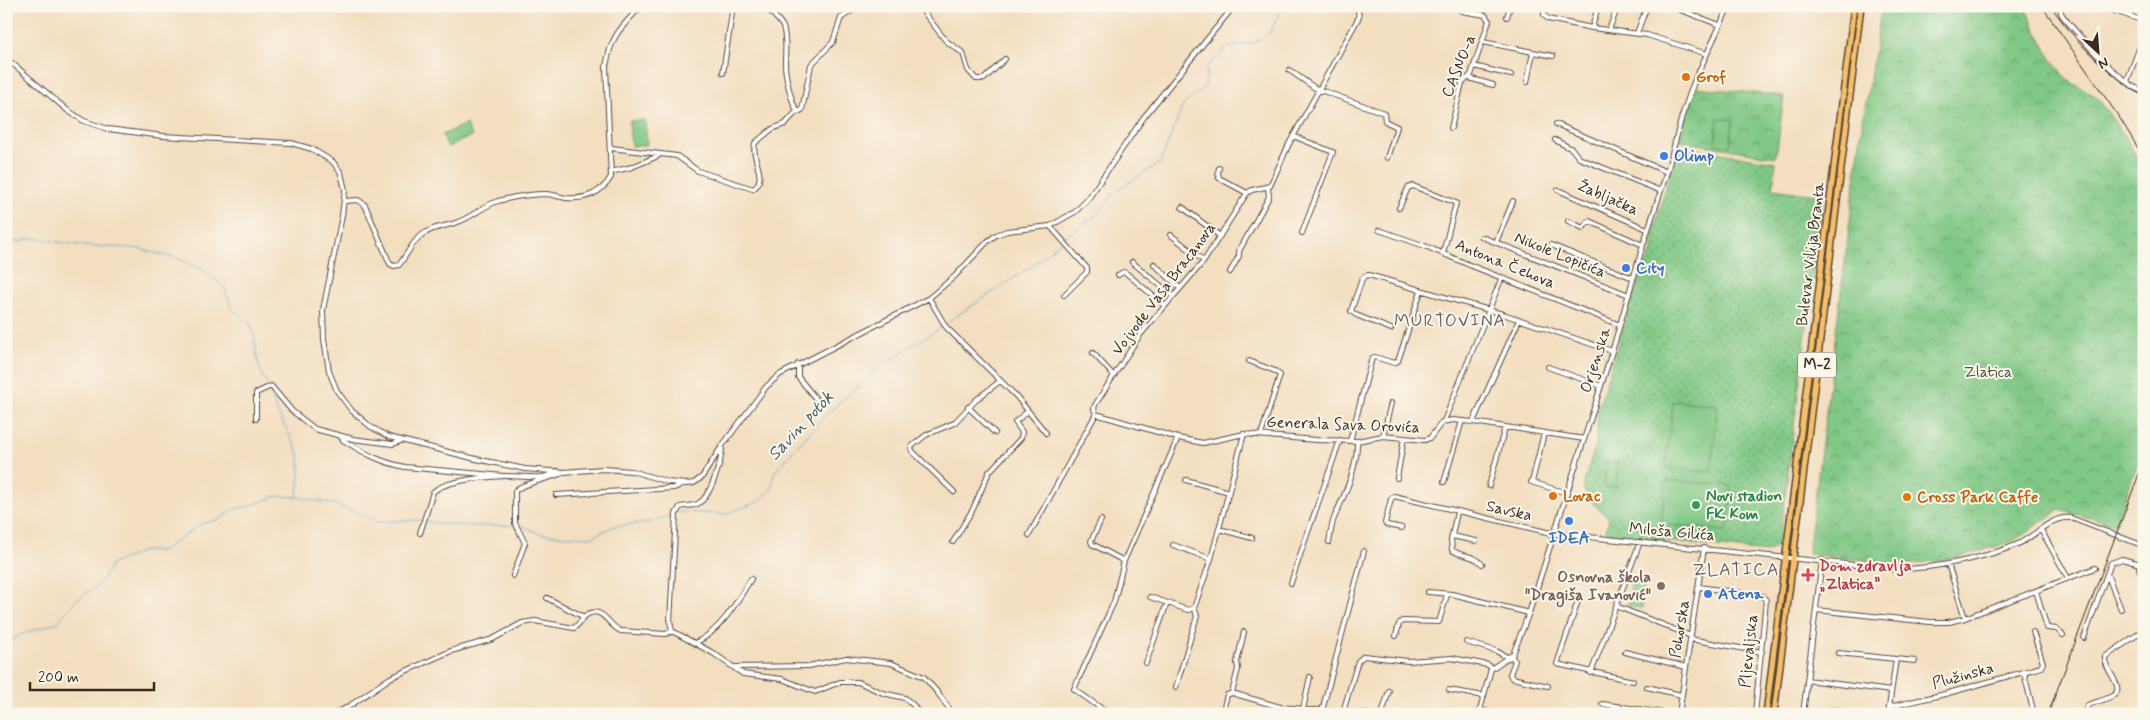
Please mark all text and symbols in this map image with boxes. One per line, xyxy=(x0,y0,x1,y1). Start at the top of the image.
north arrow xyxy=(2072,28,2122,78)
street label: CASNO-a xyxy=(1437,31,1481,101)
text: N xyxy=(2095,53,2111,73)
place label: Grof xyxy=(1696,67,1726,88)
marker: Grof xyxy=(1680,71,1692,83)
place label: Olimp xyxy=(1674,146,1714,167)
marker: Olimp xyxy=(1658,150,1670,162)
street label: Žabljačka xyxy=(1574,175,1642,221)
street label: Bulevar Vilija Branta xyxy=(1792,180,1830,327)
street label: Vojvode Vasa Bracanova xyxy=(1107,218,1221,360)
street label: Nikole Lopičića xyxy=(1511,227,1609,283)
street label: Antona Čehova xyxy=(1452,234,1558,294)
place label: City xyxy=(1636,258,1664,279)
marker: City xyxy=(1620,262,1632,274)
district label: MURTOVINA xyxy=(1394,309,1506,333)
street label: Orjenska xyxy=(1576,324,1617,396)
road number: M-2 xyxy=(1798,352,1836,378)
park label: Zlatica xyxy=(1964,362,2012,383)
water label: Savin potok xyxy=(763,386,839,466)
street label: Generala Sava Orovića xyxy=(1266,412,1420,438)
place label: Lovac xyxy=(1563,486,1601,507)
place label: Novi stadion FK Kom xyxy=(1706,486,1782,525)
place label: Cross Park Caffe xyxy=(1917,487,2038,508)
marker: Lovac xyxy=(1547,490,1559,502)
marker: Cross Park Caffe xyxy=(1901,491,1913,503)
street label: Savska xyxy=(1484,496,1534,526)
marker: Novi stadion FK Kom xyxy=(1690,499,1702,511)
marker: IDEA xyxy=(1563,515,1575,527)
street label: Miloša Gilića xyxy=(1628,518,1716,546)
place label: IDEA xyxy=(1548,528,1590,549)
place label: Dom zdravlja „Zlatica” xyxy=(1819,556,1912,595)
district label: ZLATICA xyxy=(1692,558,1780,582)
place label: Osnovna škola "Dragiša Ivanović" xyxy=(1525,567,1651,608)
marker: Dom zdravlja „Zlatica” xyxy=(1801,568,1815,582)
marker: Osnovna škola "Dragiša Ivanović" xyxy=(1655,580,1667,592)
place label: Atena xyxy=(1718,584,1764,605)
marker: Atena xyxy=(1702,588,1714,600)
street label: Pohorska xyxy=(1665,598,1695,660)
street label: Pljevaljska xyxy=(1735,613,1763,689)
street label: Plužinska xyxy=(1930,658,1996,694)
scale bar xyxy=(30,660,154,692)
text: 200 m xyxy=(38,668,79,688)

